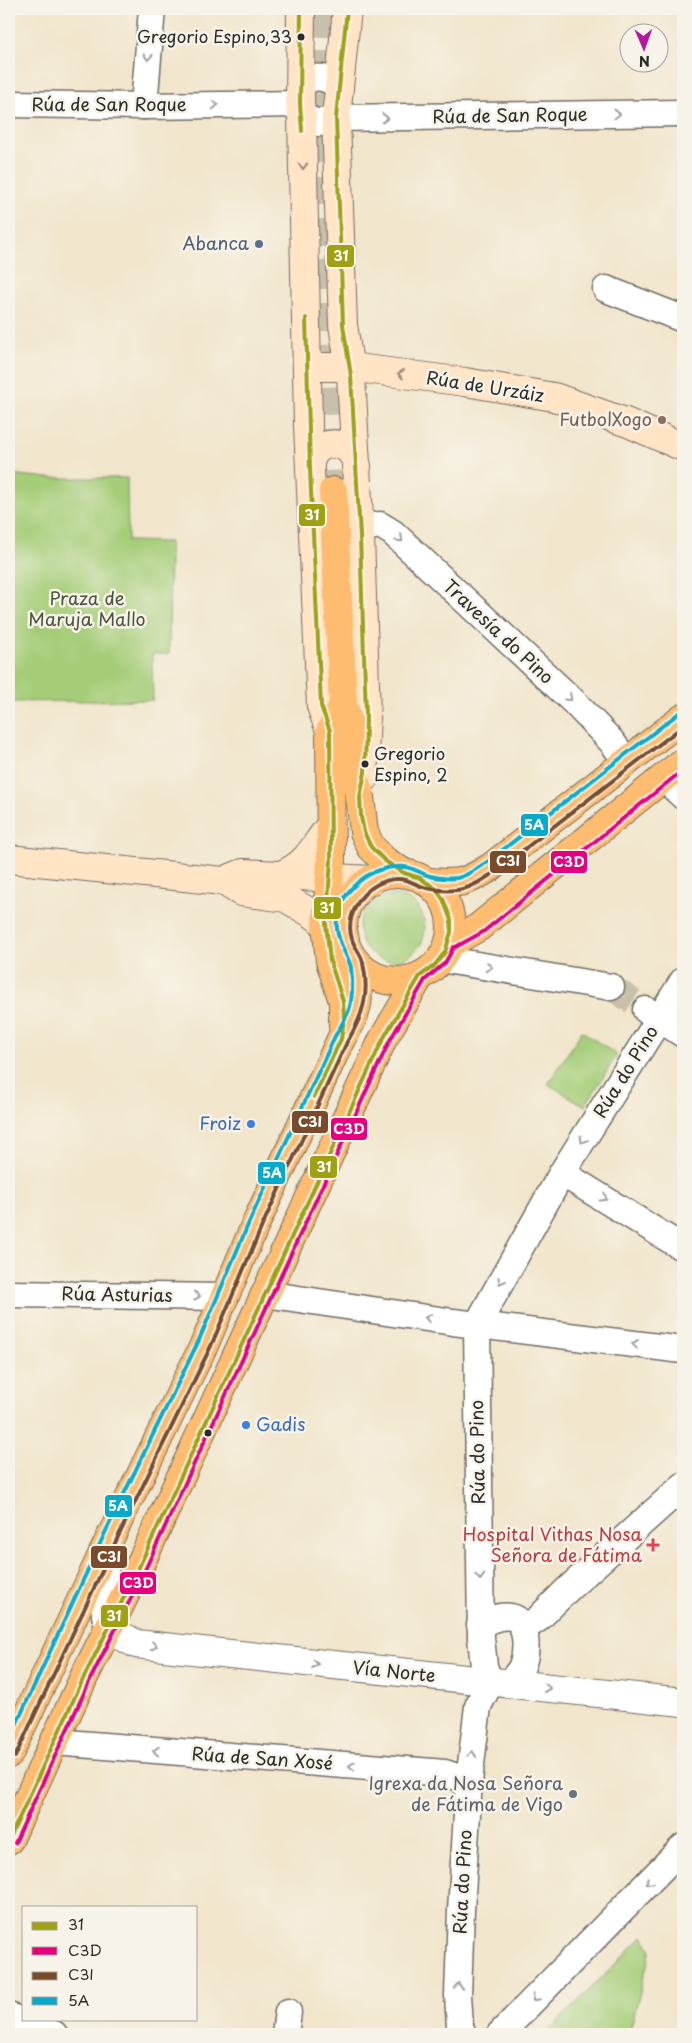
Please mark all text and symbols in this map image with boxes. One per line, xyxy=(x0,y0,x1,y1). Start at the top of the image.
north arrow xyxy=(620,22,670,72)
place label: Gregorio Espino,33 xyxy=(137,23,292,49)
marker: Gregorio Espino,33 xyxy=(296,32,306,42)
text: N xyxy=(639,51,650,72)
one-way arrow xyxy=(143,54,154,62)
street label: Rúa de San Roque xyxy=(31,90,187,117)
one-way arrow xyxy=(212,100,219,110)
street label: Rúa de San Roque xyxy=(432,100,588,129)
one-way arrow xyxy=(614,109,622,119)
one-way arrow xyxy=(382,113,389,123)
one-way arrow xyxy=(298,162,308,170)
place label: Abanca xyxy=(182,229,250,256)
marker: Abanca xyxy=(253,238,265,250)
line badge: 31 xyxy=(326,244,355,268)
text: 31 xyxy=(333,245,349,266)
street label: Rúa de Urzáiz xyxy=(424,363,546,408)
one-way arrow xyxy=(396,369,404,380)
place label: FutbolXogo xyxy=(559,405,652,432)
marker: FutbolXogo xyxy=(656,414,668,426)
line badge: 31 xyxy=(298,503,326,527)
text: 31 xyxy=(304,504,320,525)
one-way arrow xyxy=(394,533,403,542)
street label: Travesía do Pino xyxy=(438,572,560,689)
park label: Praza de Maruja Mallo xyxy=(28,584,146,632)
one-way arrow xyxy=(564,692,573,701)
place label: Gregorio Espino, 2 xyxy=(374,740,448,787)
marker: Gregorio Espino, 2 xyxy=(360,759,370,769)
line badge: 5A xyxy=(520,813,549,837)
text: 5A xyxy=(524,814,544,835)
line badge: C3I xyxy=(489,850,527,874)
text: C3I xyxy=(496,850,520,871)
line badge: C3D xyxy=(550,850,588,874)
text: C3D xyxy=(553,851,585,872)
line badge: 31 xyxy=(313,896,342,920)
text: 31 xyxy=(319,897,335,918)
one-way arrow xyxy=(484,961,493,971)
street label: Rúa do Pino xyxy=(586,1020,664,1123)
place label: Froiz xyxy=(199,1109,241,1136)
line badge: C3I xyxy=(291,1110,329,1134)
text: C3I xyxy=(298,1111,322,1132)
line badge: C3D xyxy=(330,1117,368,1141)
marker: Froiz xyxy=(245,1118,257,1130)
text: C3D xyxy=(333,1118,365,1139)
one-way arrow xyxy=(579,1135,589,1144)
line badge: 31 xyxy=(309,1155,338,1179)
text: 31 xyxy=(316,1156,332,1177)
line badge: 5A xyxy=(257,1161,286,1185)
text: 5A xyxy=(262,1162,282,1183)
one-way arrow xyxy=(598,1192,607,1202)
one-way arrow xyxy=(498,1276,508,1285)
street label: Rúa Asturias xyxy=(61,1279,173,1308)
one-way arrow xyxy=(194,1291,202,1302)
one-way arrow xyxy=(424,1313,432,1324)
one-way arrow xyxy=(631,1339,639,1350)
street label: Rúa do Pino xyxy=(462,1400,491,1505)
place label: Gadis xyxy=(256,1410,305,1437)
marker: Gadis xyxy=(240,1419,252,1431)
unlabelled marker xyxy=(203,1428,213,1438)
line badge: 5A xyxy=(104,1494,133,1518)
text: 5A xyxy=(108,1495,128,1516)
place label: Hospital Vithas Nosa Señora de Fátima xyxy=(463,1520,643,1568)
marker: Hospital Vithas Nosa Señora de Fátima xyxy=(646,1538,660,1552)
line badge: C3I xyxy=(90,1545,128,1569)
text: C3I xyxy=(97,1546,121,1567)
line badge: C3D xyxy=(119,1571,157,1595)
text: C3D xyxy=(122,1572,154,1593)
one-way arrow xyxy=(475,1574,485,1581)
line badge: 31 xyxy=(100,1604,129,1628)
text: 31 xyxy=(106,1605,122,1626)
one-way arrow xyxy=(150,1640,158,1651)
street label: Vía Norte xyxy=(351,1653,437,1688)
one-way arrow xyxy=(312,1658,320,1669)
one-way arrow xyxy=(543,1682,551,1693)
street label: Rúa de San Xosé xyxy=(191,1739,333,1776)
one-way arrow xyxy=(151,1746,159,1757)
one-way arrow xyxy=(466,1750,477,1758)
one-way arrow xyxy=(348,1760,356,1771)
place label: Igrexa da Nosa Señora de Fátima de Vigo xyxy=(368,1769,563,1817)
marker: Igrexa da Nosa Señora de Fátima de Vigo xyxy=(567,1788,579,1800)
street label: Rúa do Pino xyxy=(445,1829,478,1935)
one-way arrow xyxy=(646,1876,655,1885)
legend xyxy=(22,1906,198,2020)
text: 31 xyxy=(68,1912,84,1935)
text: C3D xyxy=(68,1938,102,1961)
text: C3I xyxy=(68,1962,94,1985)
one-way arrow xyxy=(453,1982,464,1990)
text: 5A xyxy=(68,1988,89,2011)
one-way arrow xyxy=(532,1992,541,2001)

